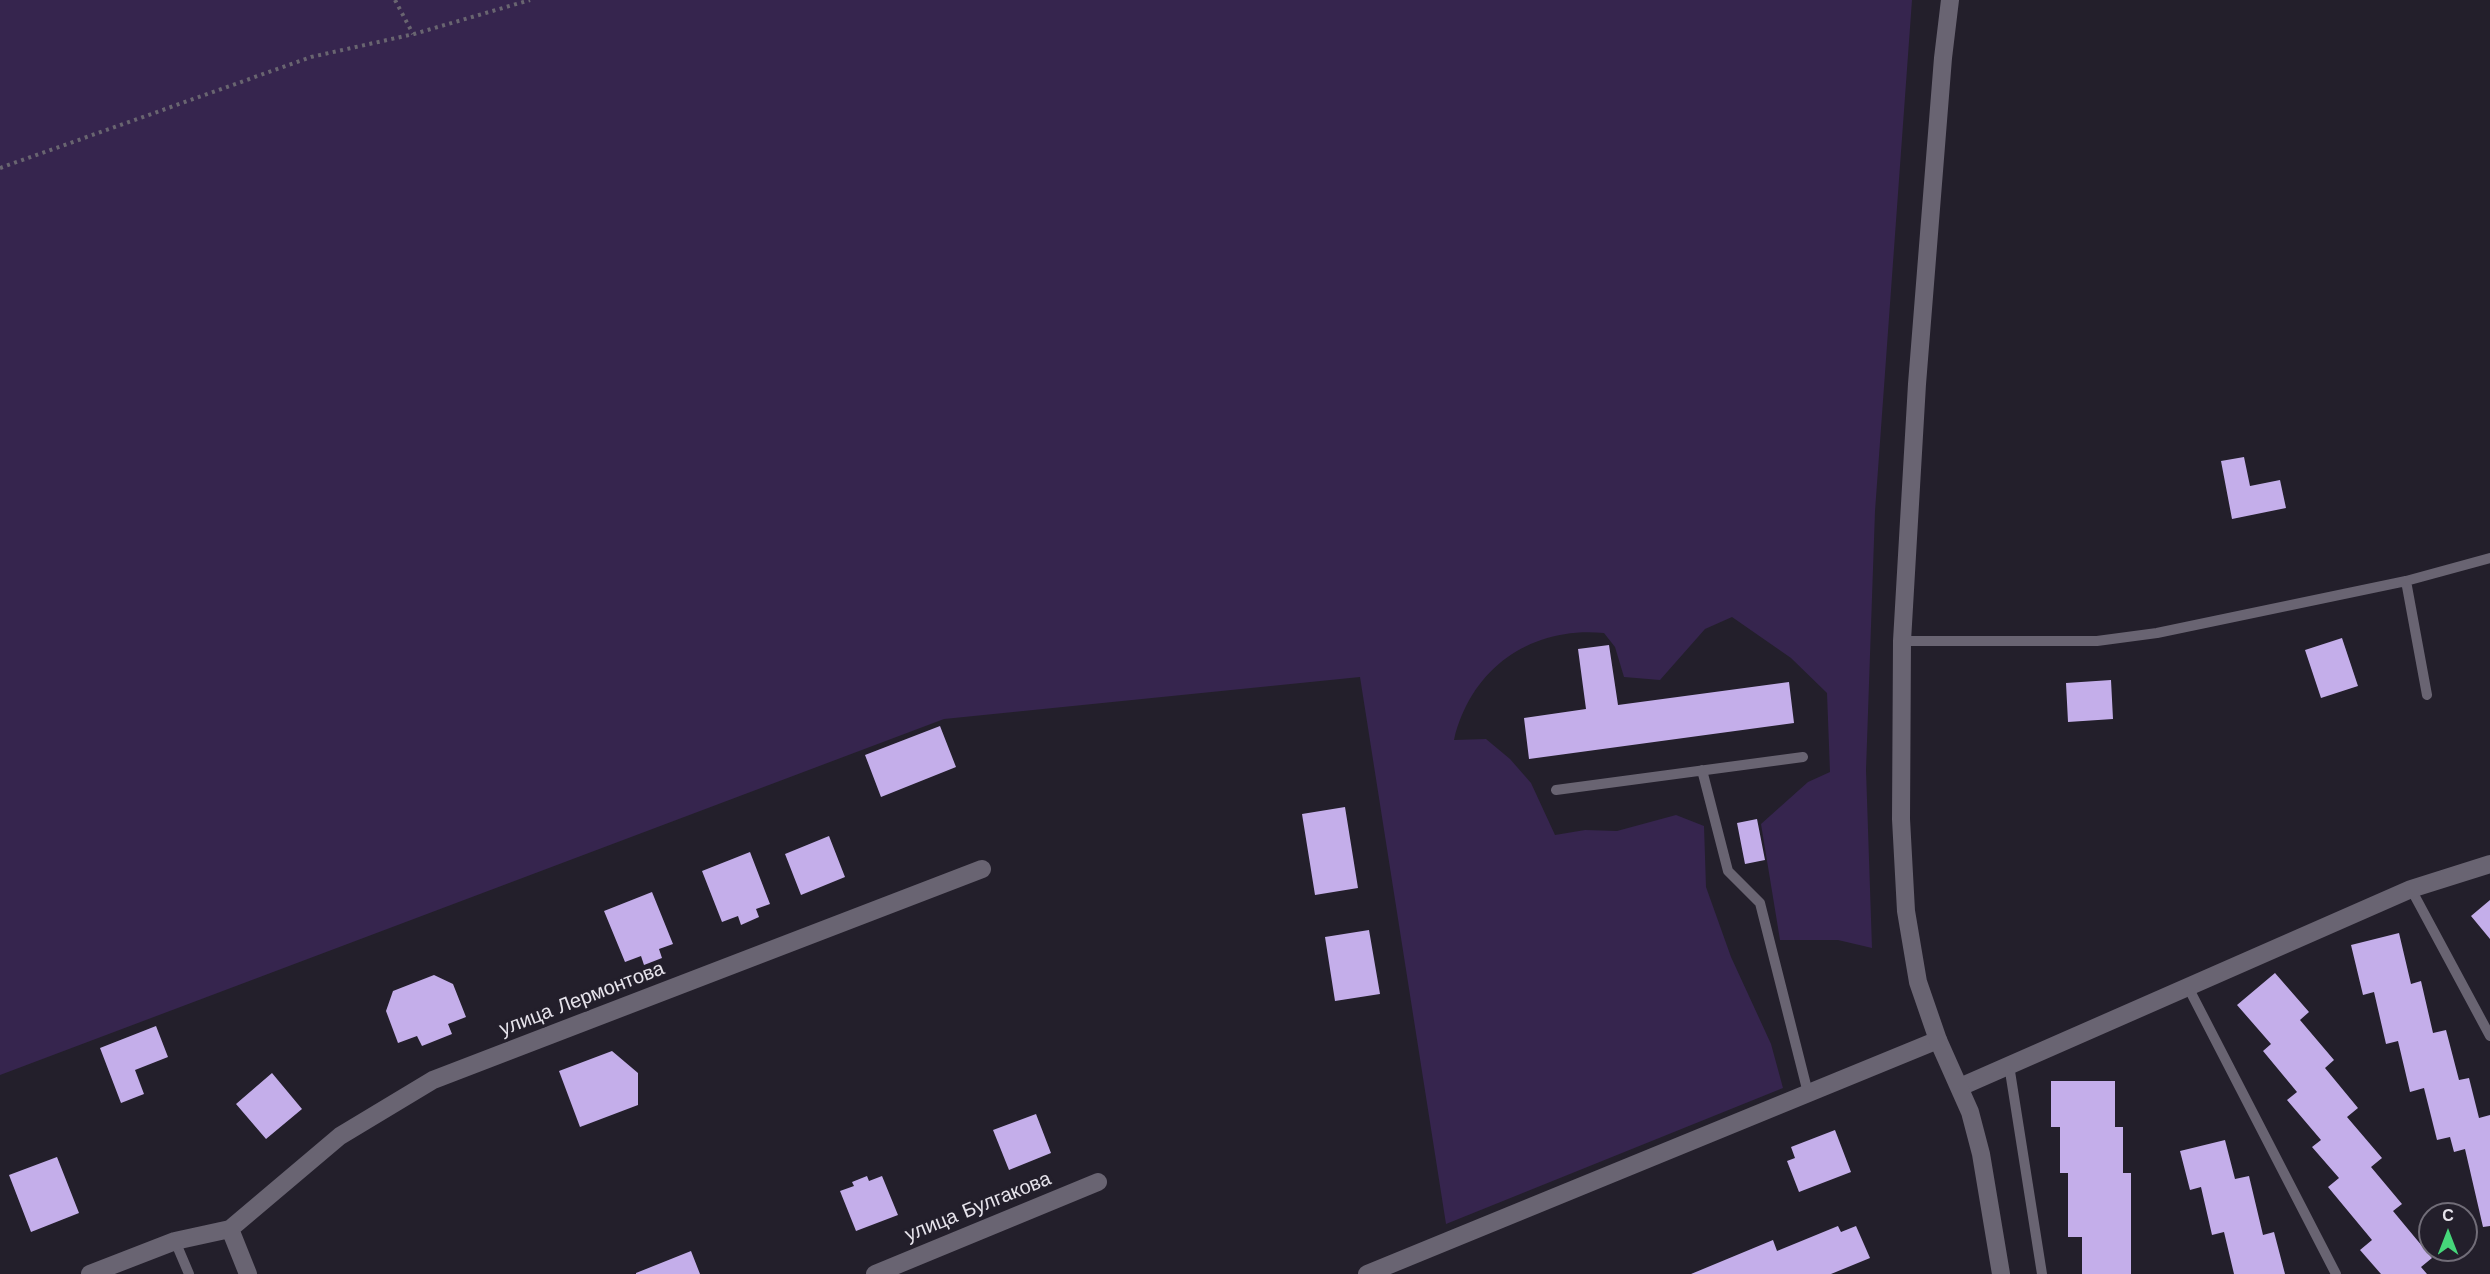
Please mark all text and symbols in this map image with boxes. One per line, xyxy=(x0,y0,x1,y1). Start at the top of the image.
street label: улица Лермонтова xyxy=(496,956,668,1042)
street label: улица Булгакова xyxy=(902,1167,1054,1247)
north arrow xyxy=(2418,1202,2478,1262)
text: С xyxy=(2442,1206,2454,1225)

